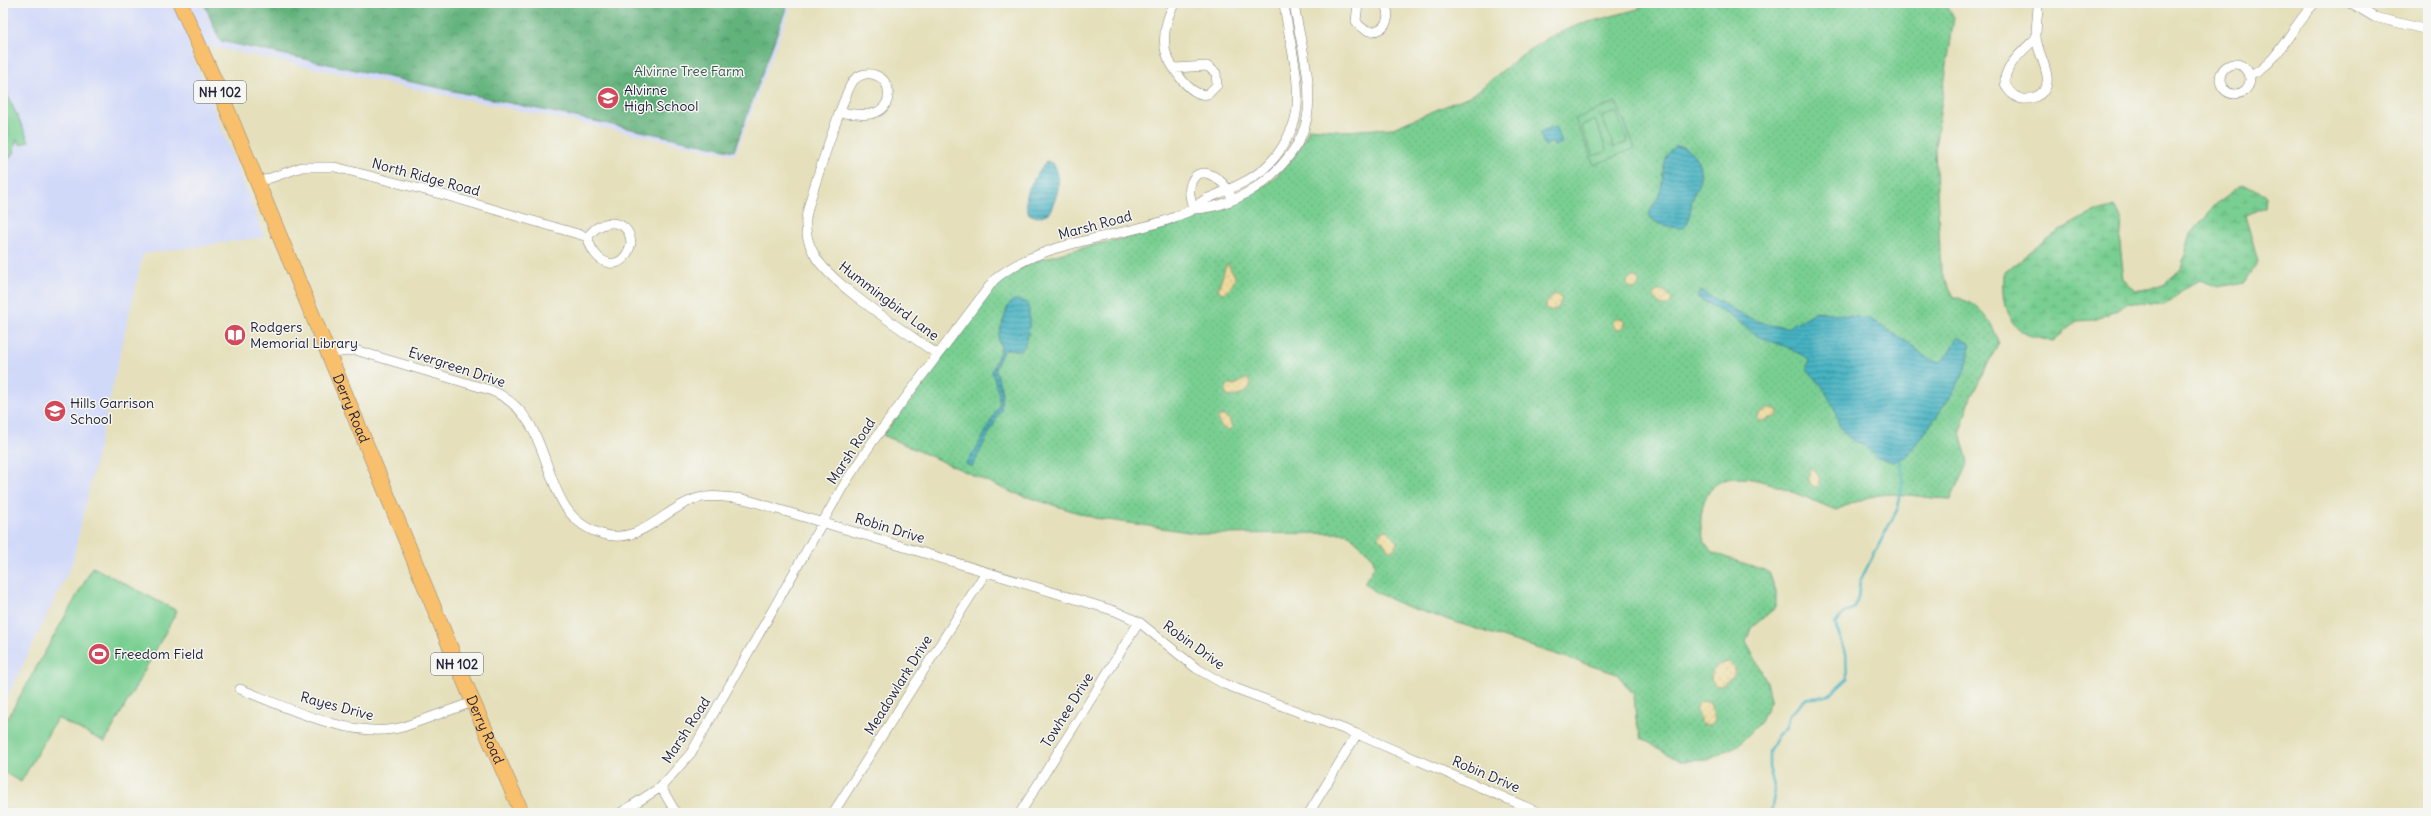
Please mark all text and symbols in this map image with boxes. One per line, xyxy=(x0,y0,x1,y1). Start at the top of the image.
park label: Alvirne Tree Farm xyxy=(634,62,744,80)
road number: NH 102 xyxy=(194,81,246,103)
place label: Alvirne High School xyxy=(624,81,698,115)
school or university icon: Alvirne High School xyxy=(595,85,621,111)
street label: North Ridge Road xyxy=(370,154,482,200)
street label: Marsh Road xyxy=(1056,207,1134,243)
street label: Hummingbird Lane xyxy=(835,257,943,345)
place label: Rodgers Memorial Library xyxy=(250,318,358,352)
library icon: Rodgers Memorial Library xyxy=(222,322,248,348)
street label: Evergreen Drive xyxy=(406,343,508,391)
street label: Derry Road xyxy=(329,371,373,446)
place label: Hills Garrison School xyxy=(70,394,154,428)
school or university icon: Hills Garrison School xyxy=(42,398,68,424)
street label: Marsh Road xyxy=(823,414,879,488)
street label: Robin Drive xyxy=(853,509,927,547)
street label: Robin Drive xyxy=(1160,617,1228,673)
street label: Meadowlark Drive xyxy=(860,632,936,738)
sports icon: Freedom Field xyxy=(86,641,112,667)
place label: Freedom Field xyxy=(114,645,203,663)
road number: NH 102 xyxy=(431,653,483,675)
street label: Towhee Drive xyxy=(1037,669,1097,751)
street label: Rayes Drive xyxy=(298,688,376,724)
street label: Derry Road xyxy=(462,693,508,767)
street label: Marsh Road xyxy=(658,693,714,767)
street label: Robin Drive xyxy=(1449,752,1523,796)

